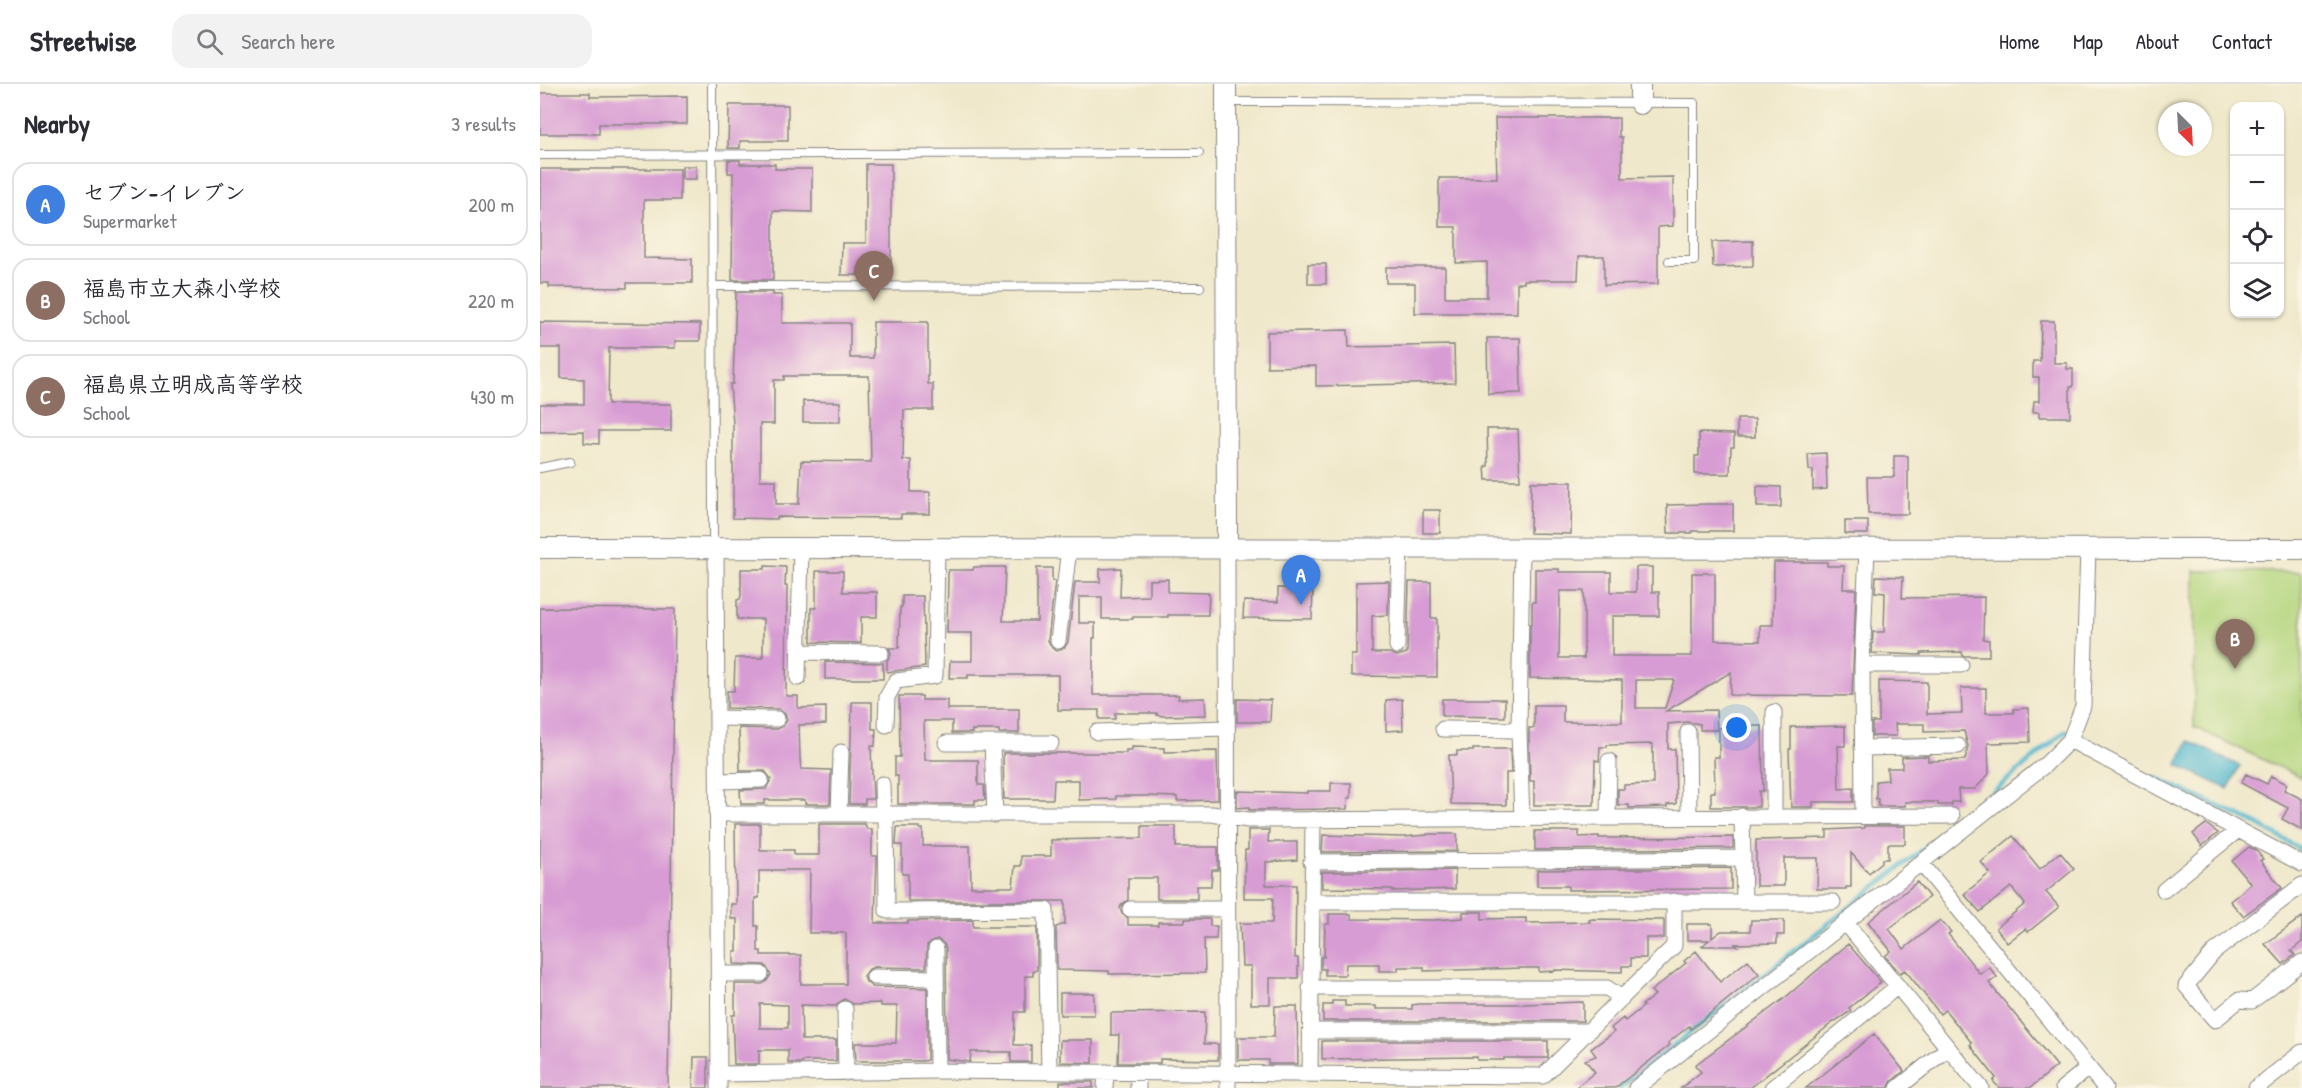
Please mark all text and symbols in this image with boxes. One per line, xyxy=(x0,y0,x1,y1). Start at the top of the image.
search box xyxy=(172,14,592,68)
text: Streetwise xyxy=(30,22,136,60)
icon: search xyxy=(193,25,226,58)
text: Search here xyxy=(241,26,335,56)
text: Home xyxy=(1999,27,2040,56)
text: Map xyxy=(2073,27,2103,56)
text: About xyxy=(2136,27,2179,56)
text: Contact xyxy=(2212,27,2272,56)
north arrow xyxy=(2158,102,2212,156)
map controls xyxy=(2230,102,2284,318)
button: + xyxy=(2230,102,2284,156)
text: Nearby xyxy=(24,106,90,141)
text: 3 results xyxy=(451,110,516,137)
button: − xyxy=(2230,156,2284,210)
text: セブン-イレブン xyxy=(83,177,246,207)
text: A xyxy=(41,191,50,218)
text: 200 m xyxy=(469,191,514,218)
text: Supermarket xyxy=(83,207,177,234)
button: locate xyxy=(2230,210,2284,264)
pin: C xyxy=(854,252,894,301)
button: layers xyxy=(2230,264,2284,318)
text: 福島市立大森小学校 xyxy=(83,273,281,303)
text: B xyxy=(40,287,51,314)
text: 220 m xyxy=(468,287,514,314)
text: School xyxy=(83,303,130,330)
text: 福島県立明成高等学校 xyxy=(83,369,303,399)
text: C xyxy=(40,383,51,410)
text: 430 m xyxy=(470,383,514,410)
text: School xyxy=(83,399,130,426)
pin: A xyxy=(1282,556,1320,605)
pin: B xyxy=(2216,620,2254,669)
your location xyxy=(1722,713,1751,742)

